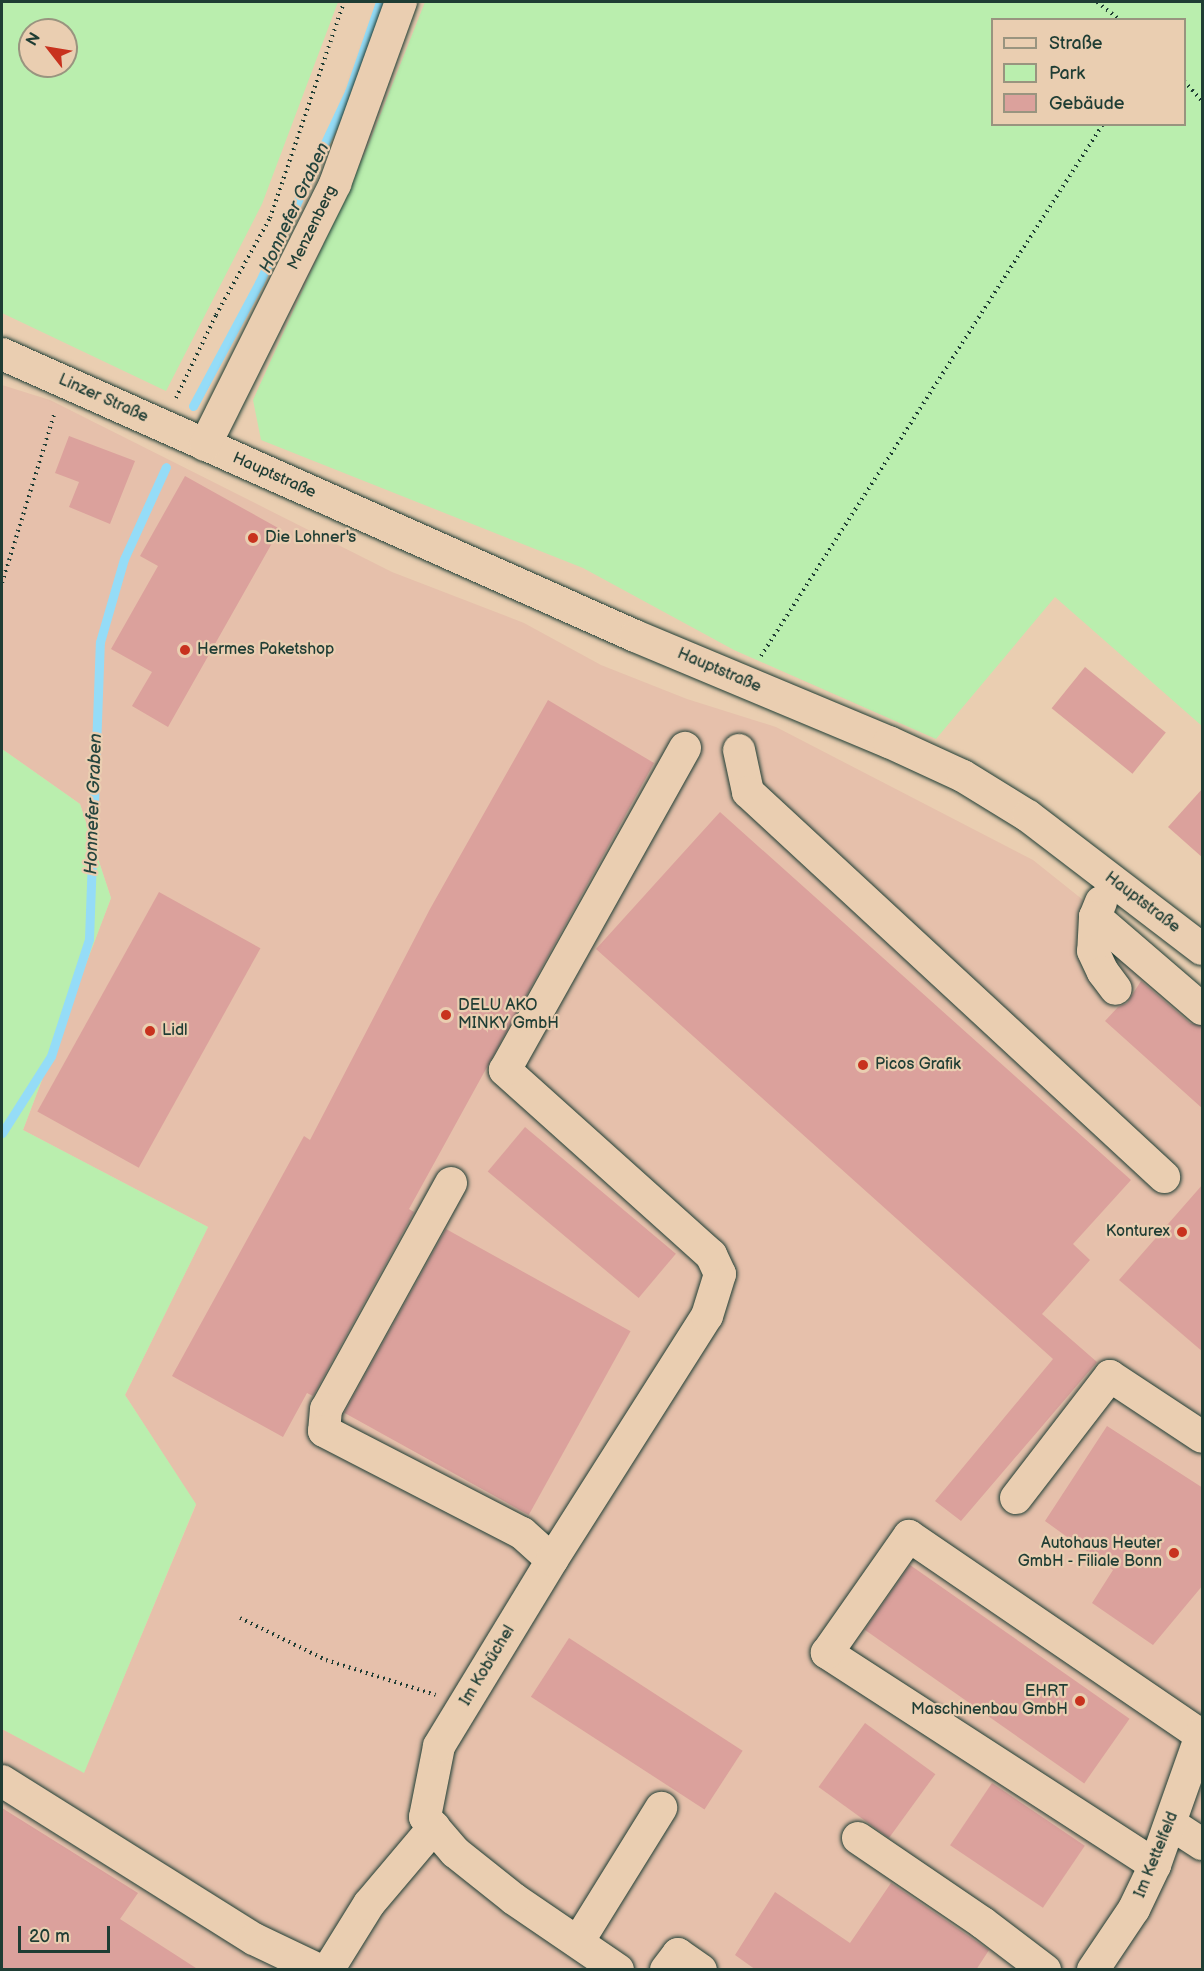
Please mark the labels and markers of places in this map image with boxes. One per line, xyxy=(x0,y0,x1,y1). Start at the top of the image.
place label: Die Lohner's xyxy=(265,528,356,548)
marker: Die Lohner's xyxy=(246,531,260,545)
place label: Hermes Paketshop xyxy=(197,640,334,660)
marker: Hermes Paketshop xyxy=(178,643,192,657)
place label: DELU AKO MINKY GmbH xyxy=(458,996,559,1034)
marker: DELU AKO MINKY GmbH xyxy=(439,1008,453,1022)
place label: Lidl xyxy=(162,1021,188,1041)
marker: Lidl xyxy=(143,1024,157,1038)
place label: Picos Grafik xyxy=(875,1055,961,1075)
marker: Picos Grafik xyxy=(856,1058,870,1072)
place label: Konturex xyxy=(1106,1222,1170,1242)
marker: Konturex xyxy=(1175,1225,1189,1239)
place label: Autohaus Heuter GmbH - Filiale Bonn xyxy=(1016,1534,1162,1572)
marker: Autohaus Heuter GmbH - Filiale Bonn xyxy=(1167,1546,1181,1560)
place label: EHRT Maschinenbau GmbH xyxy=(911,1682,1068,1720)
marker: EHRT Maschinenbau GmbH xyxy=(1073,1694,1087,1708)

